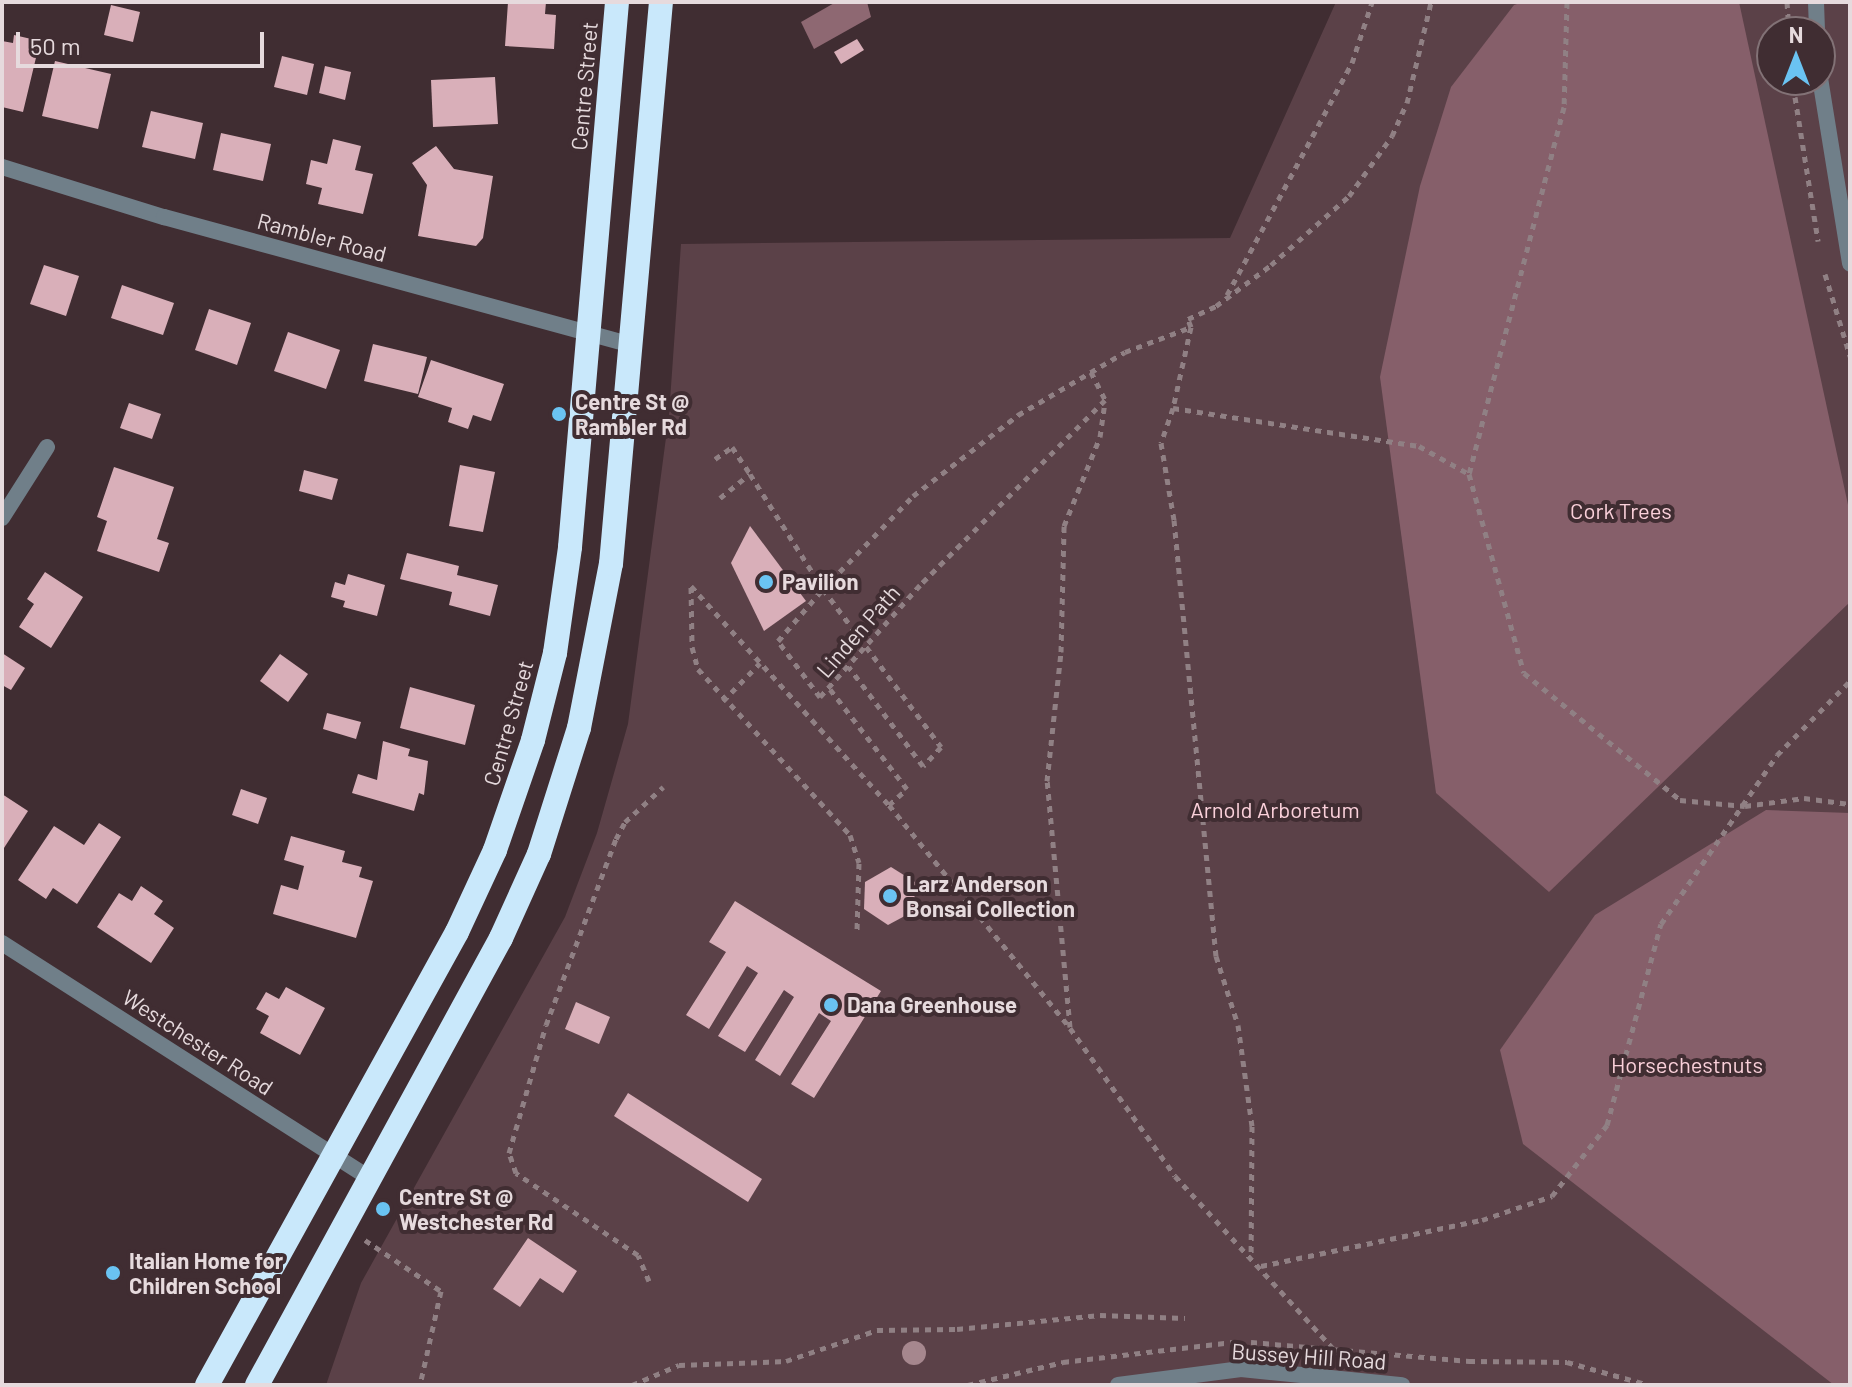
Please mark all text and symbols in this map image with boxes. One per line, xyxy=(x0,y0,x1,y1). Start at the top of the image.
scale bar xyxy=(20,16,268,66)
north arrow xyxy=(1756,16,1836,96)
street label: Centre Street xyxy=(565,21,603,151)
text: N xyxy=(1789,21,1803,47)
text: 50 m xyxy=(30,31,81,60)
street label: Rambler Road xyxy=(254,207,390,267)
place label: Centre St @ Rambler Rd xyxy=(575,388,689,440)
marker: Centre St @ Rambler Rd xyxy=(550,405,568,423)
park label: Cork Trees xyxy=(1570,498,1672,524)
place label: Pavilion xyxy=(782,569,859,595)
marker: Pavilion xyxy=(757,573,775,591)
street label: Linden Path xyxy=(811,579,905,683)
street label: Centre Street xyxy=(478,657,538,789)
park label: Arnold Arboretum xyxy=(1190,797,1360,823)
place label: Larz Anderson Bonsai Collection xyxy=(906,870,1075,922)
marker: Larz Anderson Bonsai Collection xyxy=(881,887,899,905)
street label: Westchester Road xyxy=(118,984,278,1100)
place label: Dana Greenhouse xyxy=(847,992,1017,1018)
marker: Dana Greenhouse xyxy=(822,996,840,1014)
park label: Horsechestnuts xyxy=(1611,1052,1763,1078)
place label: Centre St @ Westchester Rd xyxy=(399,1183,554,1234)
marker: Centre St @ Westchester Rd xyxy=(374,1200,392,1218)
place label: Italian Home for Children School xyxy=(129,1247,283,1298)
marker: Italian Home for Children School xyxy=(104,1264,122,1282)
street label: Bussey Hill Road xyxy=(1231,1337,1387,1375)

